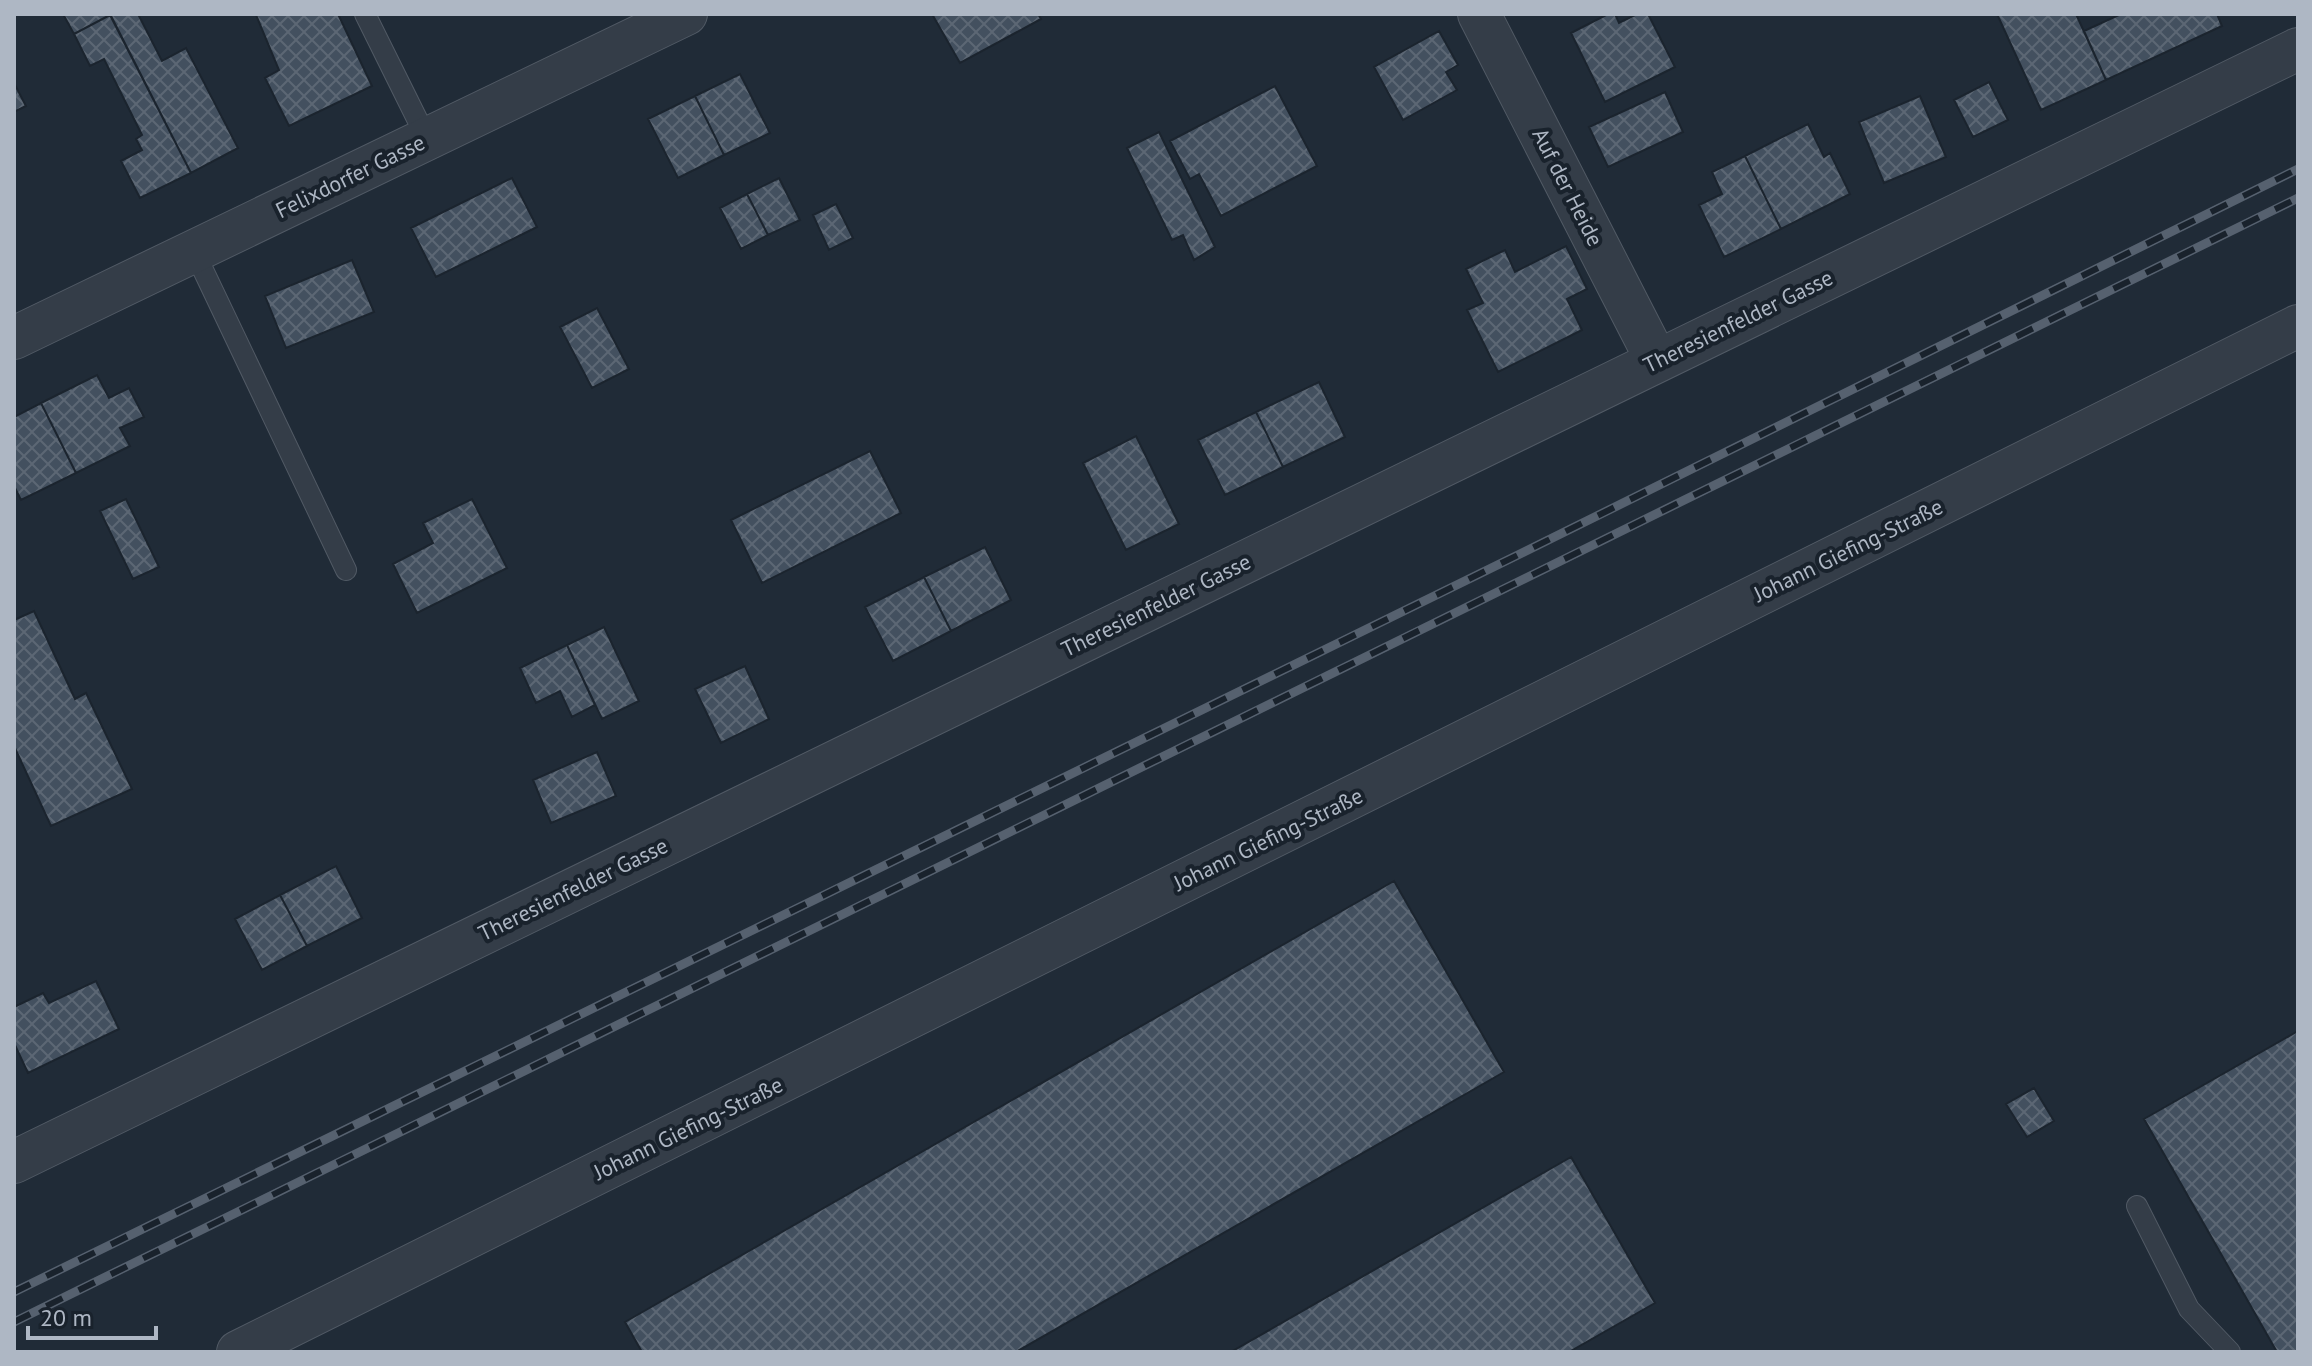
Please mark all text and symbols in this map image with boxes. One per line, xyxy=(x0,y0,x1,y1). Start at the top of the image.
street label: Auf der Heide xyxy=(1526,123,1610,251)
street label: Felixdorfer Gasse xyxy=(271,128,429,224)
street label: Theresienfelder Gasse xyxy=(1639,263,1837,379)
street label: Johann Giefing-Straße xyxy=(1748,492,1947,608)
street label: Theresienfelder Gasse xyxy=(1057,547,1255,663)
street label: Johann Giefing-Straße xyxy=(1168,781,1367,897)
street label: Theresienfelder Gasse xyxy=(474,831,672,947)
street label: Johann Giefing-Straße xyxy=(588,1070,787,1186)
scale bar xyxy=(28,1290,156,1340)
text: 20 m xyxy=(40,1302,92,1333)

